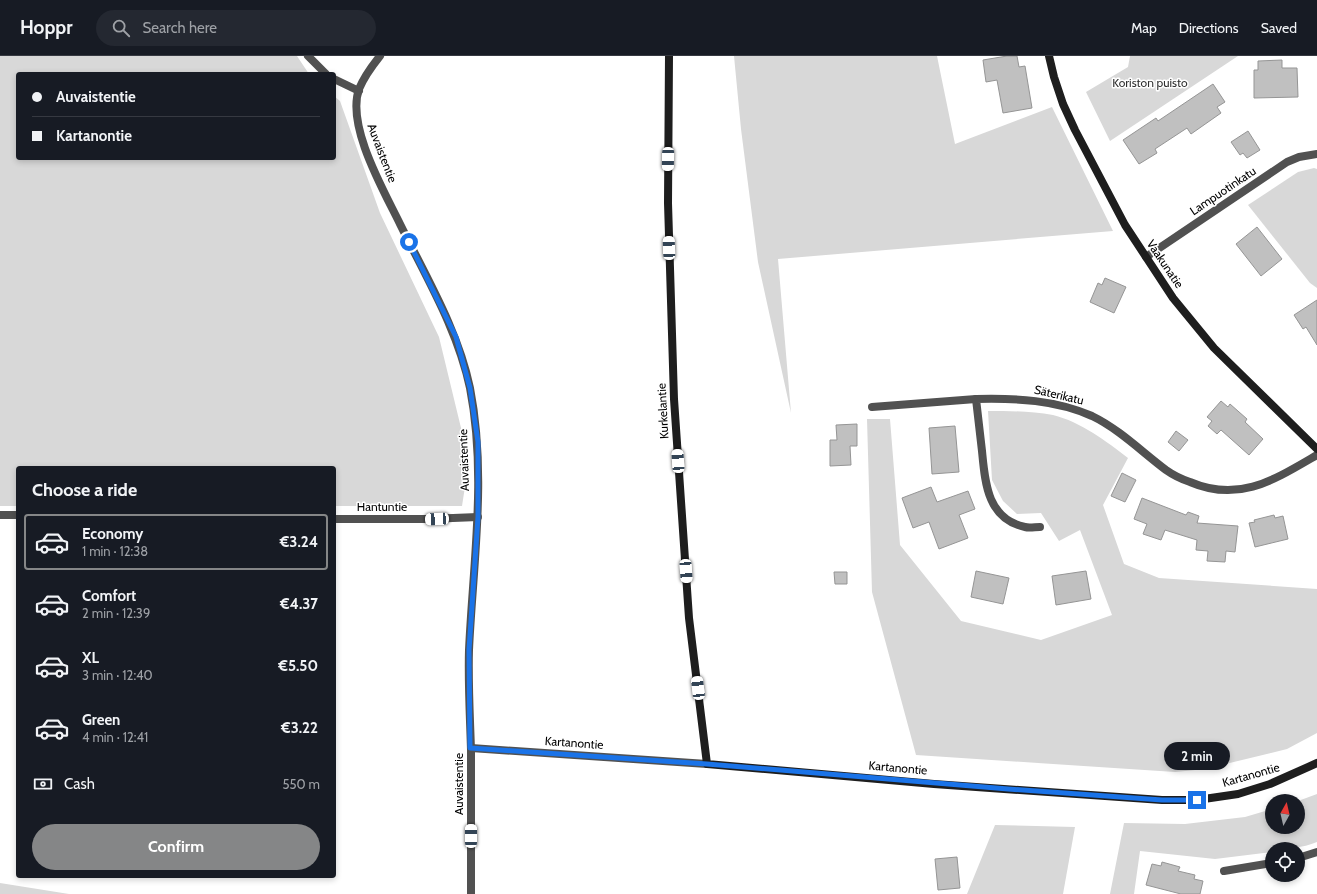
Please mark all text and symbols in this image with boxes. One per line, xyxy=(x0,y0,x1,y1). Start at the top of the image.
search box xyxy=(96,10,376,46)
text: Hoppr xyxy=(20,16,72,39)
icon: search xyxy=(110,17,132,39)
text: Search here xyxy=(142,19,217,37)
text: Map xyxy=(1131,19,1157,37)
text: Directions xyxy=(1179,19,1239,37)
text: Saved xyxy=(1261,19,1297,37)
park label: Koriston puisto xyxy=(1112,75,1188,90)
text: Auvaistentie xyxy=(56,88,136,106)
street label: Auvaistentie xyxy=(364,121,401,185)
text: Kartanontie xyxy=(56,127,132,145)
car xyxy=(662,147,674,171)
street label: Lampuotinkatu xyxy=(1187,163,1259,218)
route start xyxy=(400,233,418,251)
car xyxy=(663,236,675,260)
street label: Vaakunatie xyxy=(1144,237,1187,291)
street label: Säterikatu xyxy=(1033,382,1085,407)
street label: Kurkelantie xyxy=(654,383,671,439)
street label: Auvaistentie xyxy=(455,429,472,491)
car xyxy=(671,449,685,473)
text: Choose a ride xyxy=(32,479,137,501)
street label: Hantuntie xyxy=(357,499,407,514)
car xyxy=(425,512,449,526)
icon: car xyxy=(34,524,70,560)
text: Economy xyxy=(82,525,143,543)
text: €3.24 xyxy=(280,533,318,551)
text: 1 min · 12:38 xyxy=(82,543,148,559)
car xyxy=(679,559,693,583)
icon: car xyxy=(34,586,70,622)
text: Comfort xyxy=(82,587,136,605)
text: €4.37 xyxy=(280,595,318,613)
text: 2 min · 12:39 xyxy=(82,605,150,621)
icon: car xyxy=(34,648,70,684)
text: XL xyxy=(82,649,99,667)
text: €5.50 xyxy=(278,657,318,675)
text: 3 min · 12:40 xyxy=(82,667,153,683)
car xyxy=(691,675,705,701)
icon: car xyxy=(34,710,70,746)
text: Green xyxy=(82,711,120,729)
text: €3.22 xyxy=(281,719,318,737)
text: 4 min · 12:41 xyxy=(82,729,148,745)
street label: Kartanontie xyxy=(544,733,604,752)
callout: 2 min xyxy=(1164,742,1230,770)
text: 2 min xyxy=(1181,748,1213,764)
street label: Auvaistentie xyxy=(451,753,466,815)
street label: Kartanontie xyxy=(868,757,928,778)
street label: Kartanontie xyxy=(1221,759,1281,790)
icon: cash xyxy=(32,773,54,795)
text: Cash xyxy=(64,775,95,793)
text: 550 m xyxy=(283,776,320,792)
route end xyxy=(1188,791,1206,809)
north arrow xyxy=(1265,794,1305,834)
map controls xyxy=(1265,794,1305,882)
button: Confirm xyxy=(32,824,320,870)
car xyxy=(465,824,477,848)
button: locate xyxy=(1265,842,1305,882)

